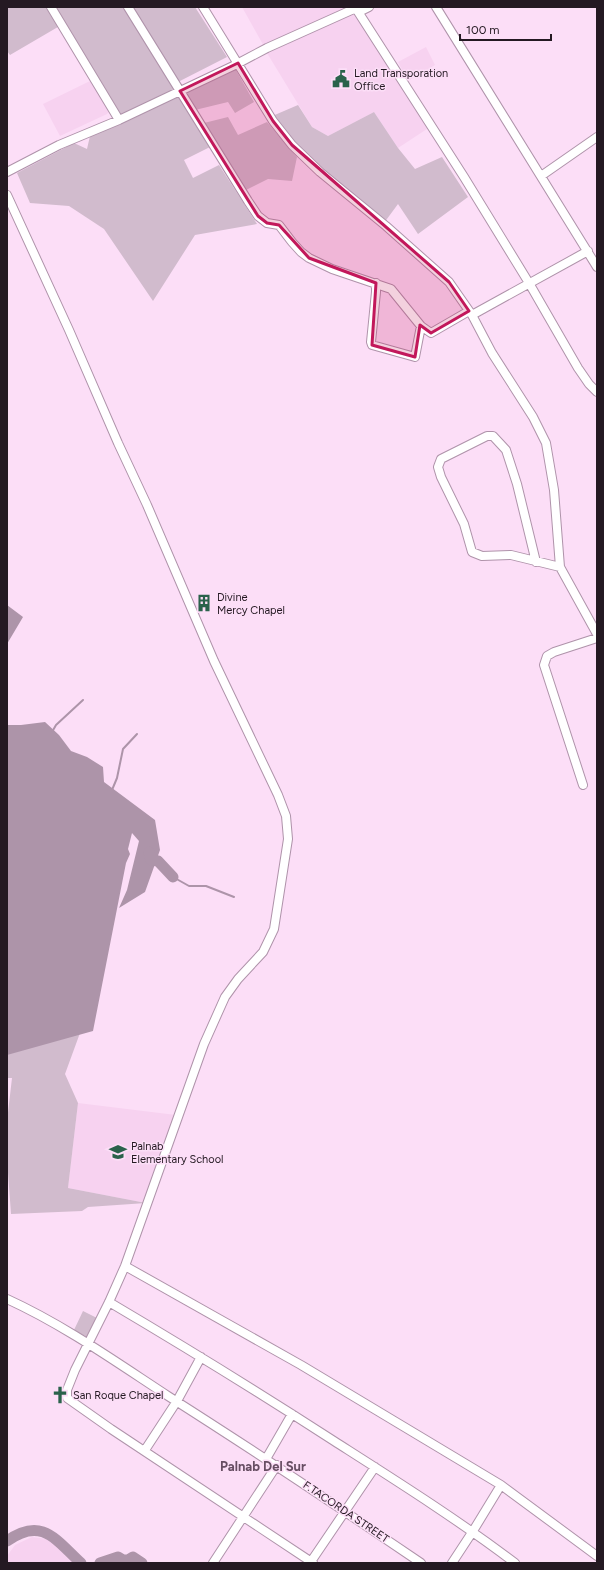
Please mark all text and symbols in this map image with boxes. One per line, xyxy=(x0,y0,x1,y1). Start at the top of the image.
scale bar xyxy=(460,16,551,42)
text: 100 m xyxy=(466,23,500,37)
place label: Land Transporation Office xyxy=(354,67,448,93)
public building icon: Land Transporation Office xyxy=(331,69,351,89)
place label: Divine Mercy Chapel xyxy=(217,591,285,617)
building icon: Divine Mercy Chapel xyxy=(194,593,214,613)
place label: Palnab Elementary School xyxy=(131,1140,223,1166)
school or university icon: Palnab Elementary School xyxy=(108,1142,128,1162)
church icon: San Roque Chapel xyxy=(50,1385,70,1405)
place label: San Roque Chapel xyxy=(73,1389,163,1402)
district label: Palnab Del Sur xyxy=(220,1459,306,1474)
street label: F.TACORDA STREET xyxy=(301,1478,391,1546)

